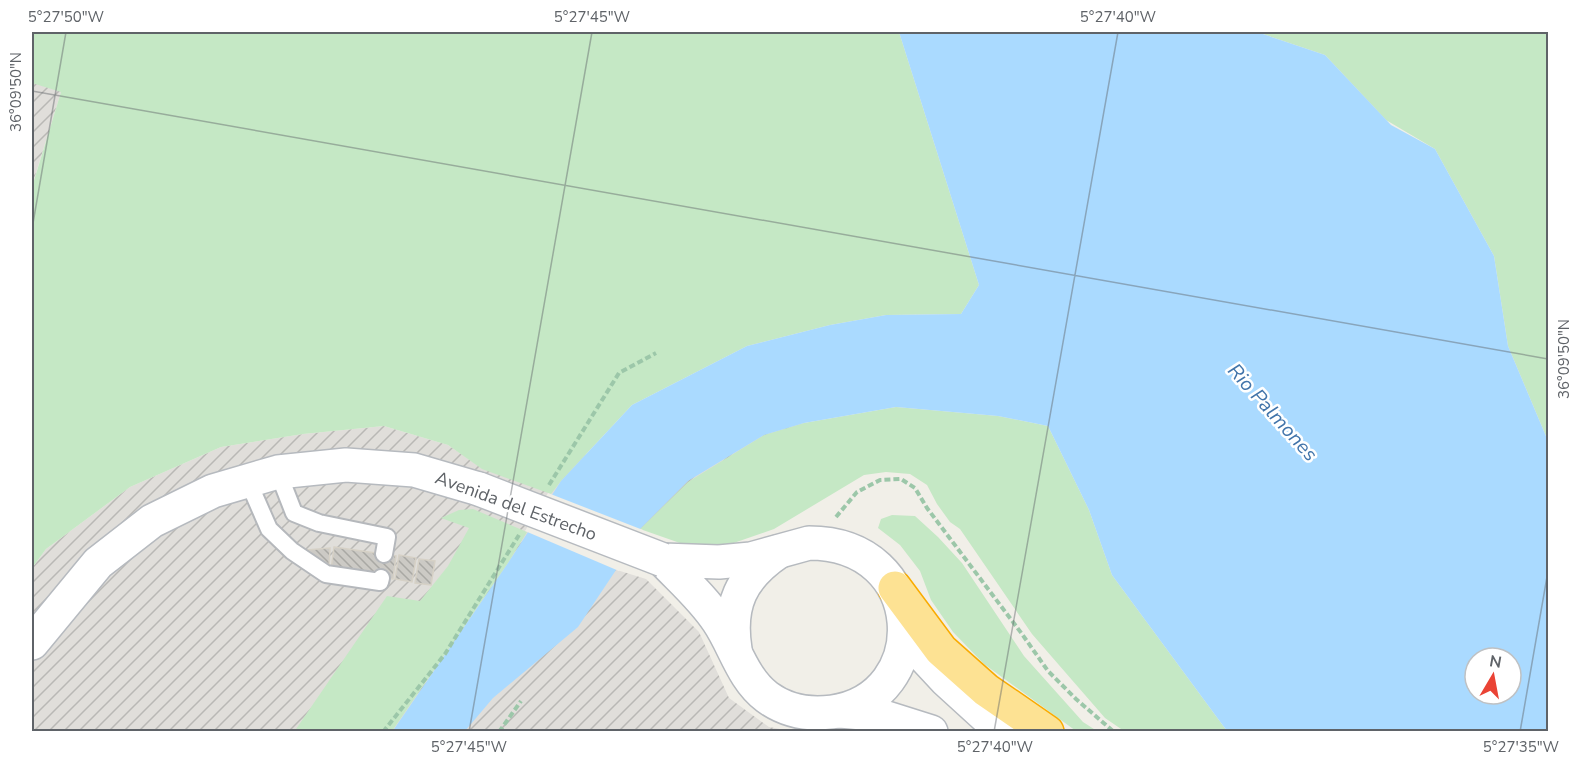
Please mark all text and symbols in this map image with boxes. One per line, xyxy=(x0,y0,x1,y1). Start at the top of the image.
text: 5°27'50"W xyxy=(28,7,105,27)
text: 5°27'45"W xyxy=(554,7,631,27)
text: 5°27'40"W xyxy=(1080,7,1157,27)
text: 36°09'50"N xyxy=(6,52,26,132)
text: 36°09'50"N xyxy=(1554,319,1574,399)
water label: Rio Palmones xyxy=(1221,358,1324,467)
street label: Avenida del Estrecho xyxy=(432,466,600,546)
north arrow xyxy=(1463,646,1523,706)
text: N xyxy=(1488,650,1503,674)
text: 5°27'45"W xyxy=(431,737,508,757)
text: 5°27'40"W xyxy=(957,737,1034,757)
text: 5°27'35"W xyxy=(1483,737,1560,757)

